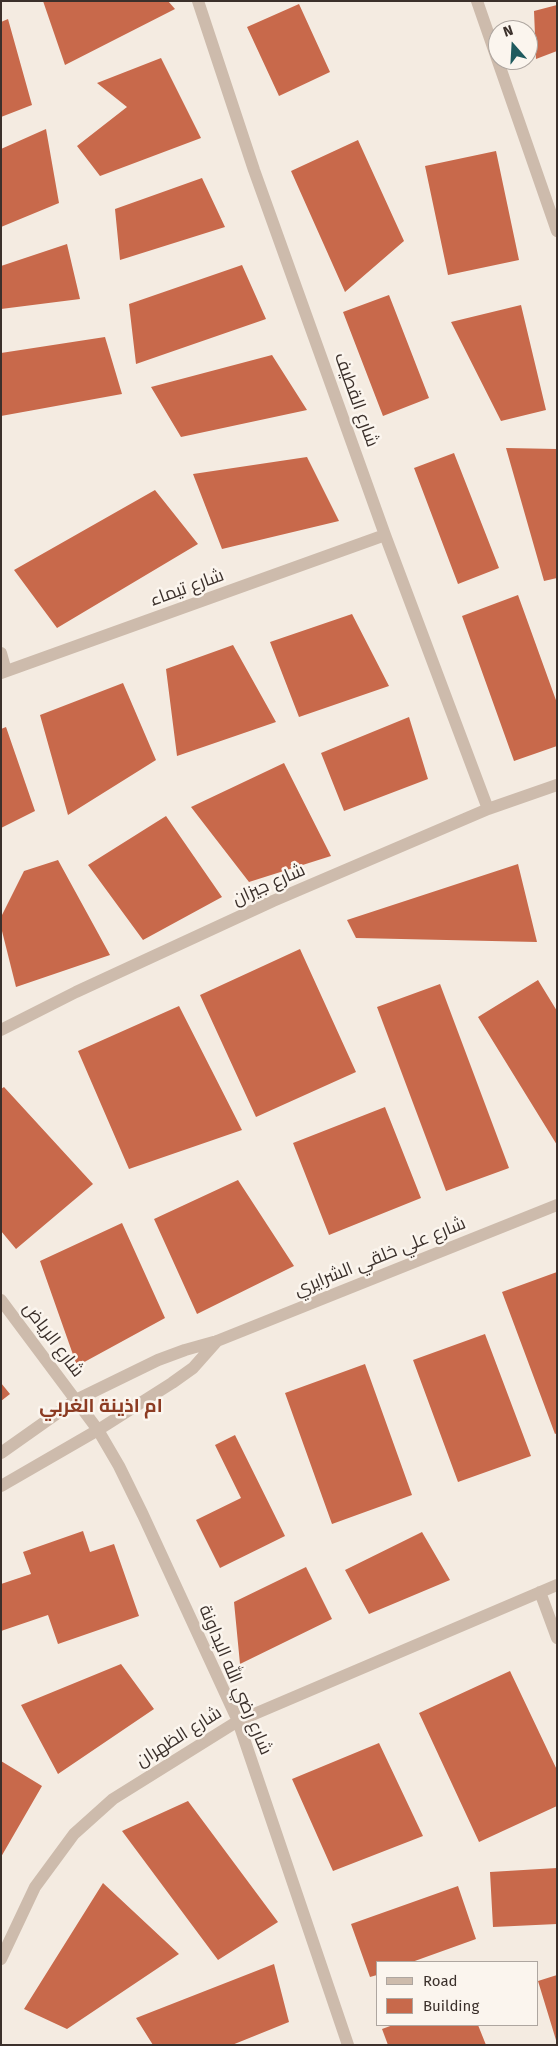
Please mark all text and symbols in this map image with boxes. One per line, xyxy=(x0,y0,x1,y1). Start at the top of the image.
north arrow xyxy=(488,20,538,70)
text: N xyxy=(501,22,515,41)
street label: شارع القطيف xyxy=(329,350,383,450)
street label: شارع تيماء xyxy=(147,565,227,611)
street label: شارع جيزان xyxy=(229,859,309,911)
street label: شارع علي خلقي الشرايري xyxy=(291,1213,469,1301)
street label: شارع الرياض xyxy=(18,1298,88,1382)
district label: ام اذينة الغربي xyxy=(39,1396,163,1418)
street label: شارع رضي الله البداونة xyxy=(194,1602,276,1758)
street label: شارع الظهران xyxy=(132,1702,226,1772)
legend xyxy=(376,1961,538,2026)
text: Road xyxy=(423,1972,458,1990)
text: Building xyxy=(423,1997,479,2015)

